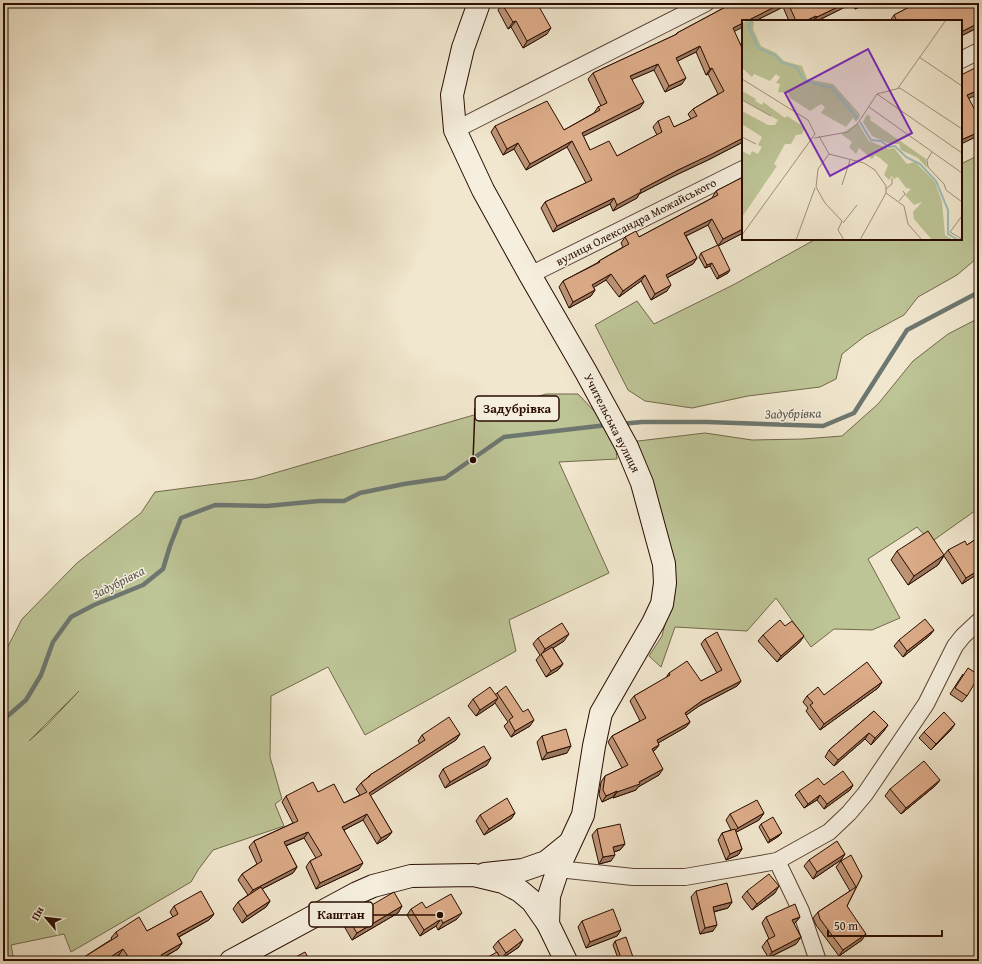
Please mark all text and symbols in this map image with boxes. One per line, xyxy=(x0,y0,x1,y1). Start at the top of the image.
inset map xyxy=(742,20,962,240)
street label: вулиця Олександра Можайського xyxy=(553,174,719,270)
street label: Учительська вулиця xyxy=(580,370,645,475)
callout: Задубрівка xyxy=(475,396,559,421)
text: Задубрівка xyxy=(483,399,551,418)
water label: Задубрівка xyxy=(764,404,822,423)
water label: Задубрівка xyxy=(89,561,148,604)
north arrow xyxy=(26,898,66,938)
callout: Каштан xyxy=(309,902,373,927)
text: Пн xyxy=(27,903,48,923)
text: Каштан xyxy=(317,905,365,924)
scale bar xyxy=(828,912,942,938)
text: 50 m xyxy=(834,917,858,934)

